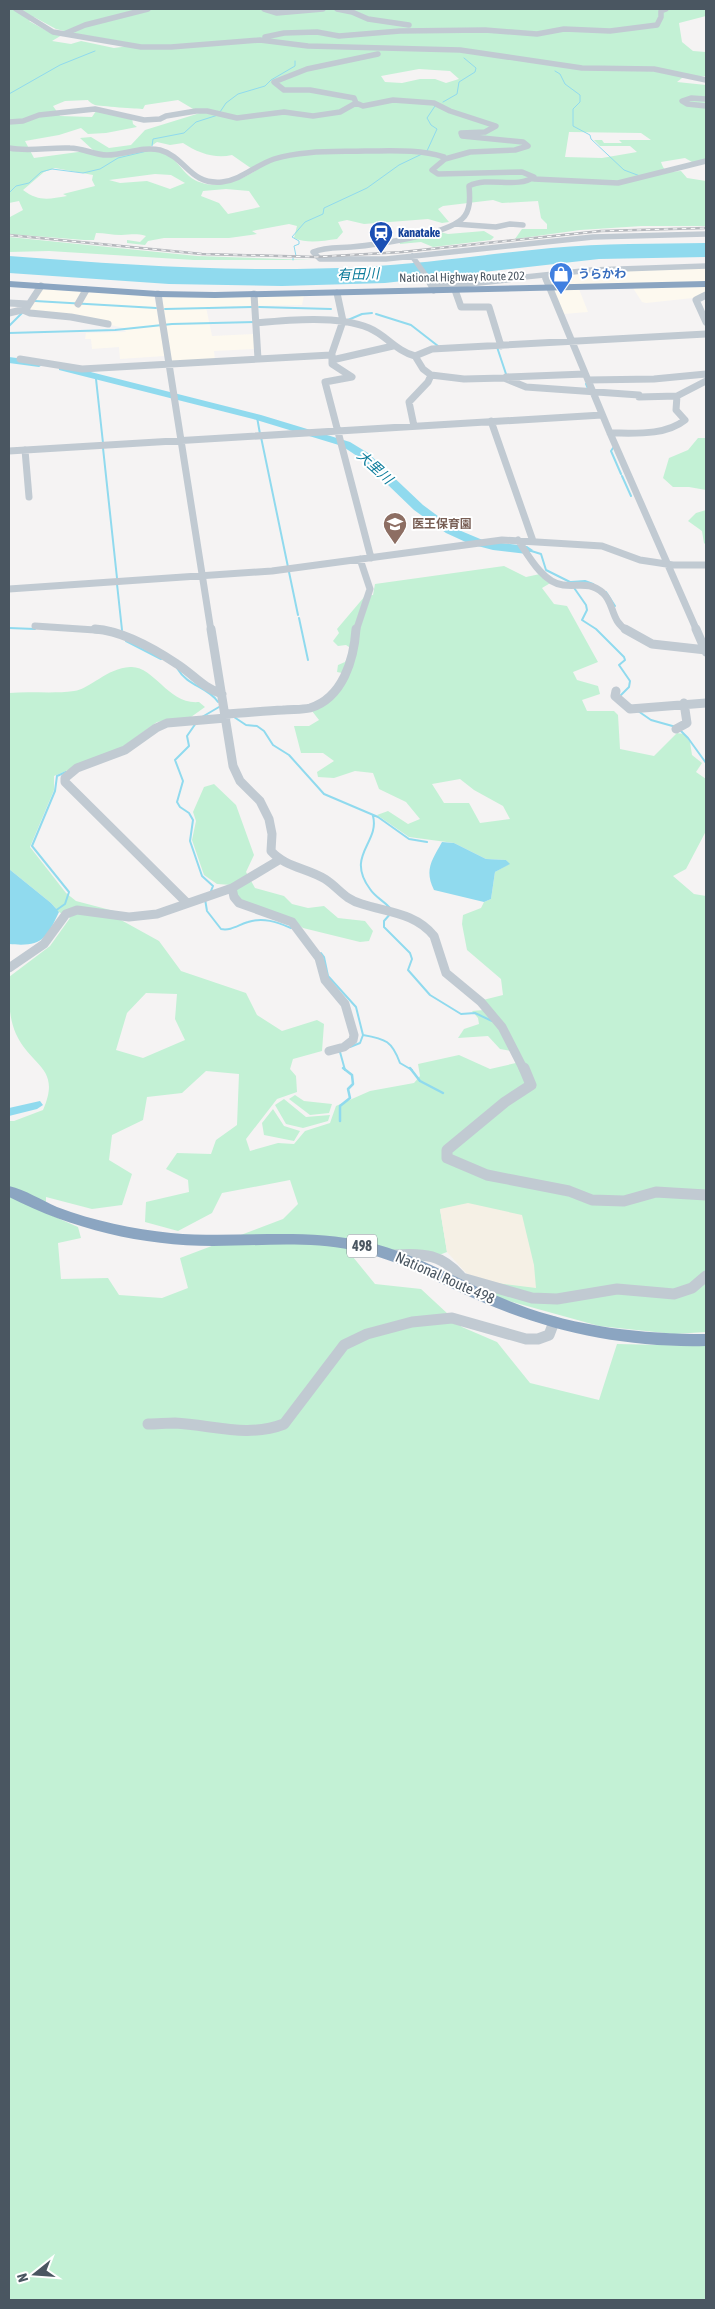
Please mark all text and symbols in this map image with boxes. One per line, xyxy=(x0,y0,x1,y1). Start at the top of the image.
station icon: Kanatake xyxy=(368,220,394,254)
place label: Kanatake xyxy=(398,226,441,240)
shop icon: うらかわ xyxy=(548,261,574,295)
water label: 有田川 xyxy=(337,265,381,283)
place label: うらかわ xyxy=(578,267,626,281)
street label: National Highway Route 202 xyxy=(399,269,525,285)
water label: 大里川 xyxy=(354,447,397,488)
school or university icon: 医王保育園 xyxy=(382,511,408,545)
place label: 医王保育園 xyxy=(412,517,472,531)
road number: 498 xyxy=(347,1234,377,1258)
street label: National Route 498 xyxy=(393,1248,497,1307)
north arrow xyxy=(10,2249,60,2299)
text: N xyxy=(14,2272,31,2284)

